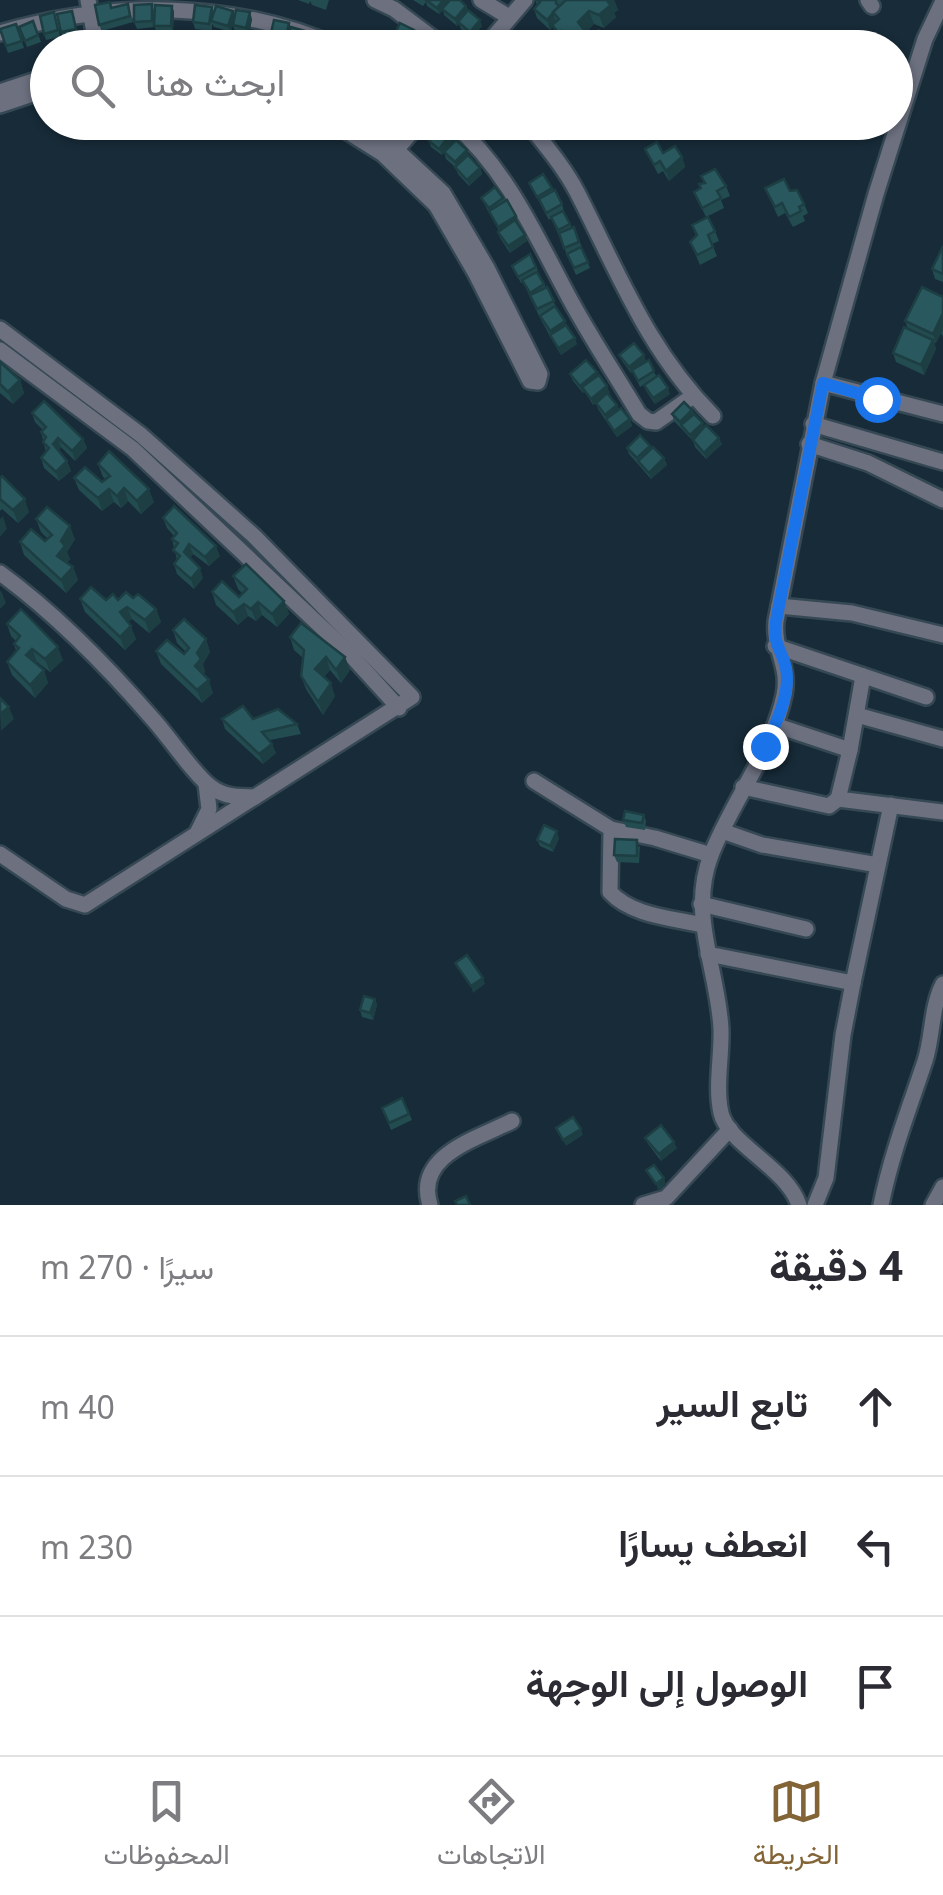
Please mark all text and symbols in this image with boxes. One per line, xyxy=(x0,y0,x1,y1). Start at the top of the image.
search box xyxy=(30,30,913,140)
text: ابحث هنا xyxy=(145,55,285,107)
icon: search xyxy=(65,58,120,113)
route start xyxy=(855,377,901,423)
route end xyxy=(743,724,789,770)
text: 4 دقيقة xyxy=(769,1236,903,1293)
text: سيرًا · 270 m xyxy=(40,1245,214,1288)
text: تابع السير xyxy=(656,1376,808,1428)
icon: ahead xyxy=(848,1379,903,1434)
text: 40 m xyxy=(40,1385,115,1428)
text: انعطف يسارًا xyxy=(618,1516,808,1568)
icon: left xyxy=(848,1519,903,1574)
text: 230 m xyxy=(40,1525,133,1568)
text: الوصول إلى الوجهة xyxy=(526,1656,808,1708)
icon: arrive xyxy=(848,1659,903,1714)
tab: المحفوظات xyxy=(104,1774,230,1879)
tab: الاتجاهات xyxy=(437,1774,546,1879)
tab: الخريطة xyxy=(753,1774,839,1879)

